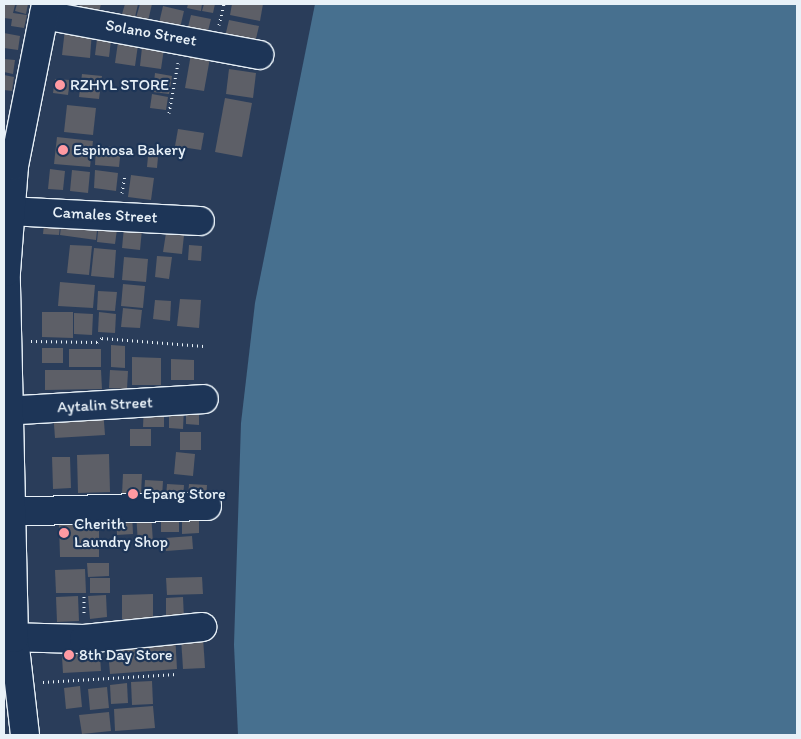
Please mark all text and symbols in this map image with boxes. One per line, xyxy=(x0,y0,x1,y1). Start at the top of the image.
street label: Solano Street xyxy=(104,16,198,50)
place label: RZHYL STORE xyxy=(70,75,169,95)
marker: RZHYL STORE xyxy=(54,79,66,91)
place label: Espinosa Bakery xyxy=(73,140,185,160)
marker: Espinosa Bakery xyxy=(57,144,69,156)
street label: Camales Street xyxy=(52,203,158,227)
street label: Aytalin Street xyxy=(57,393,153,417)
place label: Epang Store xyxy=(143,484,226,504)
marker: Epang Store xyxy=(127,488,139,500)
place label: Cherith Laundry Shop xyxy=(74,514,168,552)
marker: Cherith Laundry Shop xyxy=(58,527,70,539)
place label: 8th Day Store xyxy=(79,645,172,665)
marker: 8th Day Store xyxy=(63,649,75,661)

